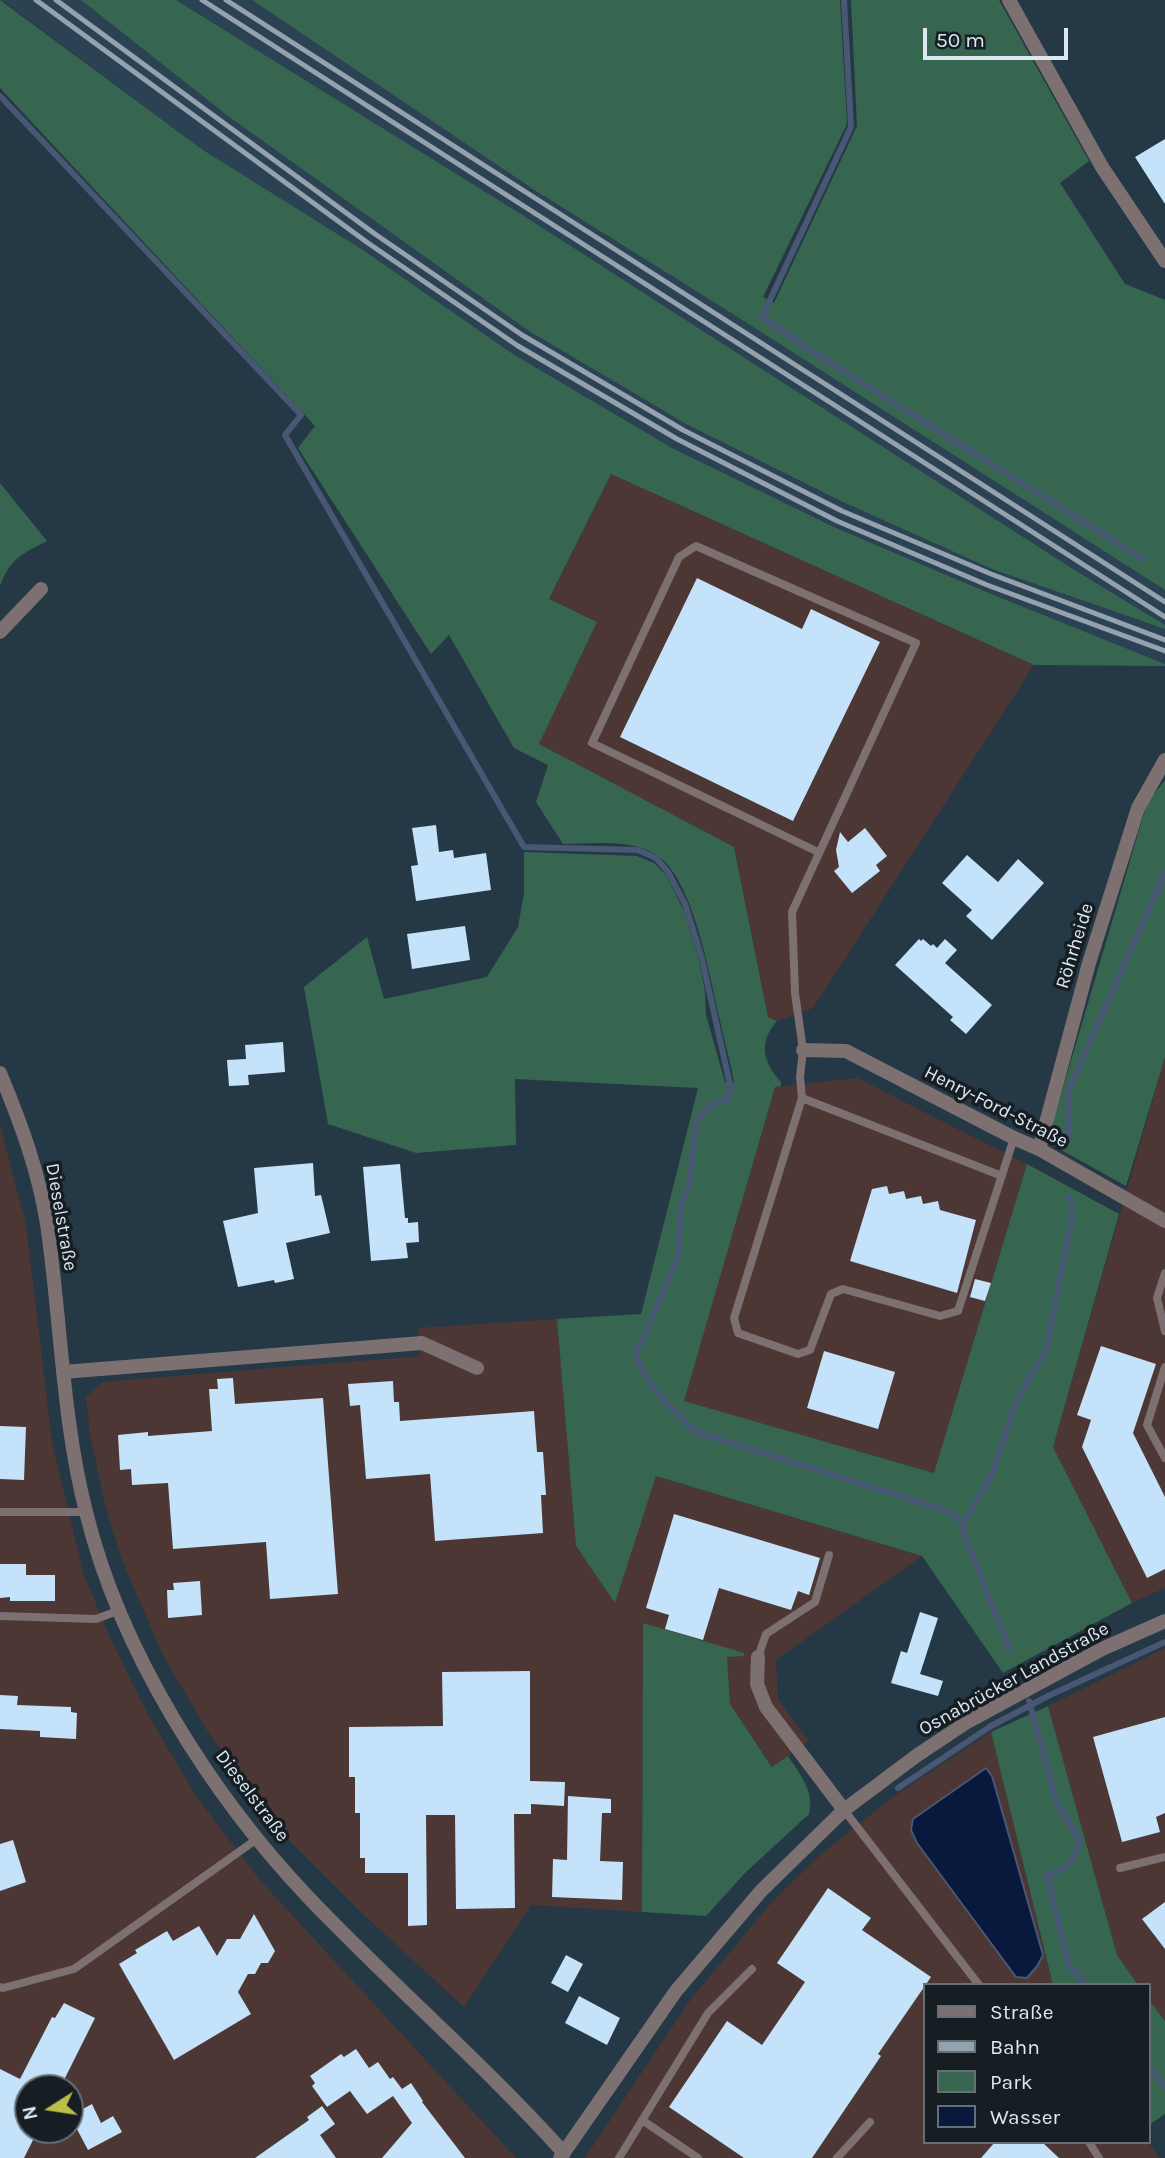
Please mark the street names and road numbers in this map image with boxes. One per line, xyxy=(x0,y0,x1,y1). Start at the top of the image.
street label: Röhrheide xyxy=(1051,900,1099,992)
street label: Henry-Ford-Straße xyxy=(920,1061,1072,1153)
street label: Dieselstraße xyxy=(40,1161,82,1273)
street label: Osnabrücker Landstraße xyxy=(915,1617,1113,1741)
street label: Dieselstraße xyxy=(210,1746,294,1846)

